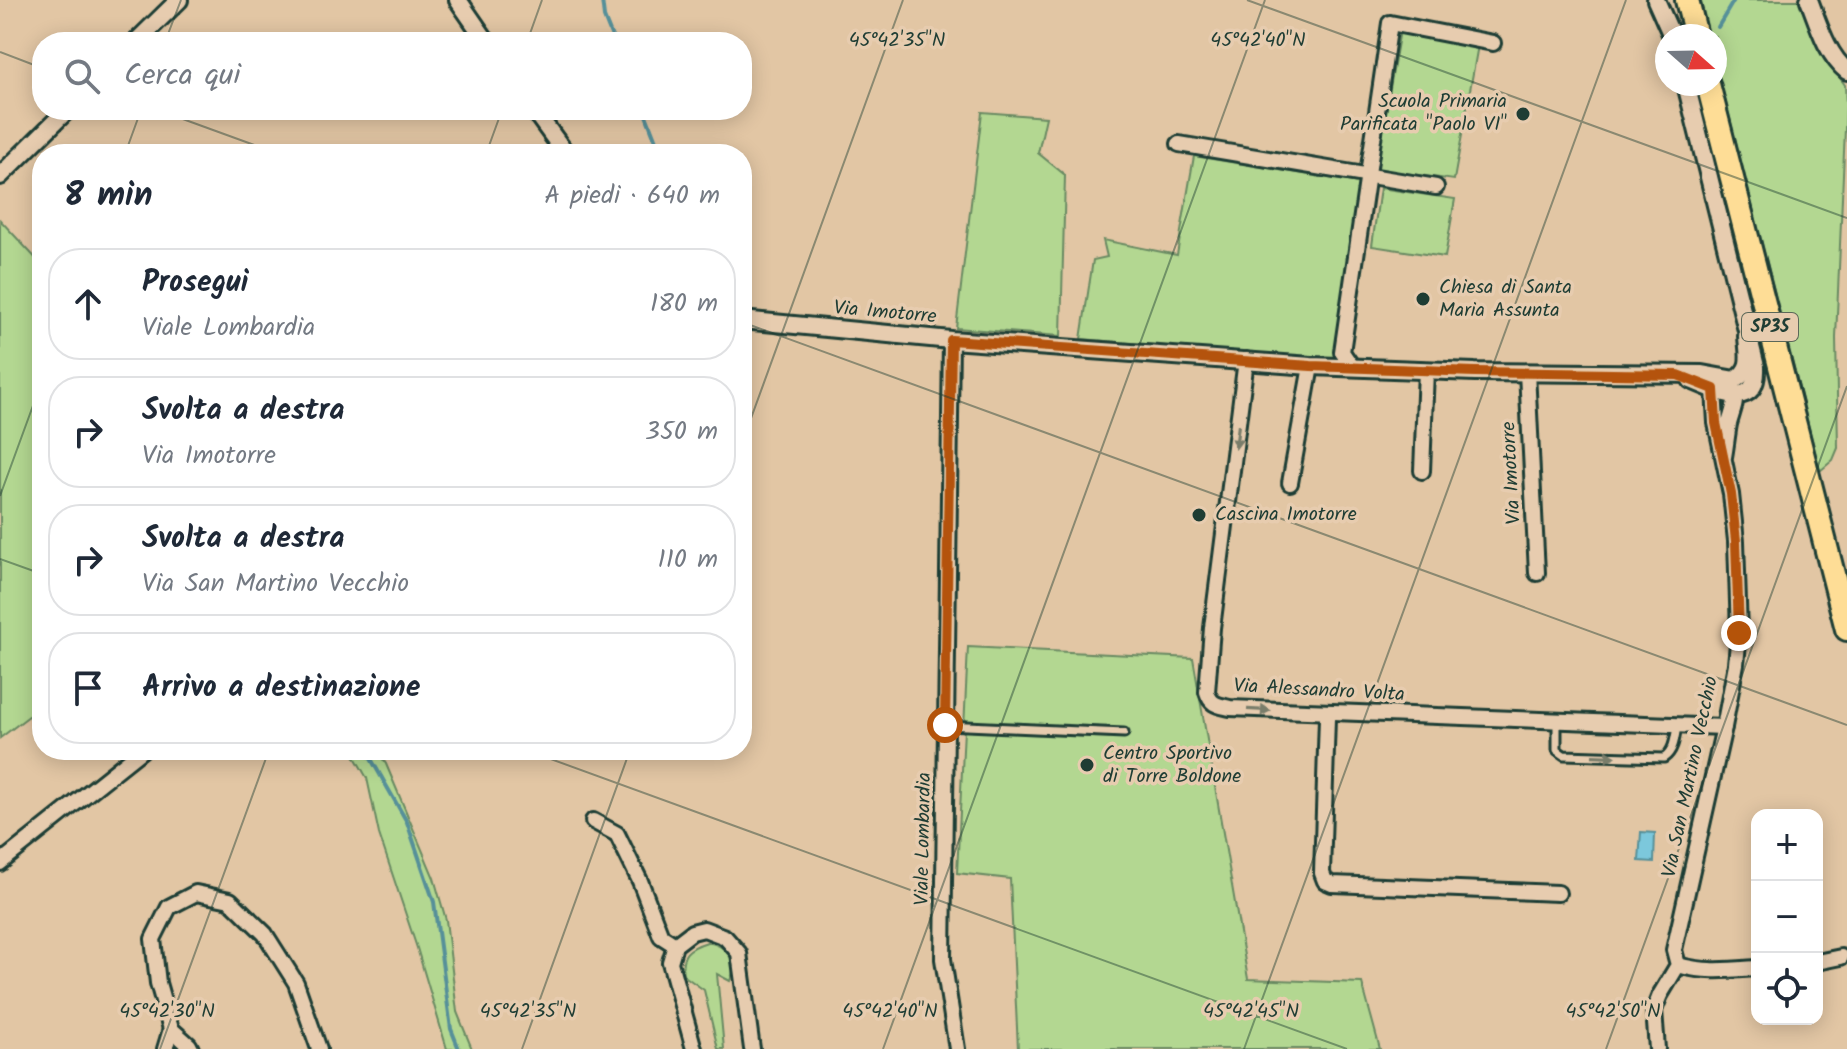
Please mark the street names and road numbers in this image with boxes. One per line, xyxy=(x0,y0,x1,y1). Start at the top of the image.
street label: Via Imotorre xyxy=(832,293,938,333)
road number: SP35 xyxy=(1742,313,1798,341)
street label: Via Imotorre xyxy=(1493,421,1531,525)
street label: Via Alessandro Volta xyxy=(1233,671,1405,711)
street label: Via San Martino Vecchio xyxy=(1654,673,1728,881)
street label: Viale Lombardia xyxy=(907,772,941,906)

